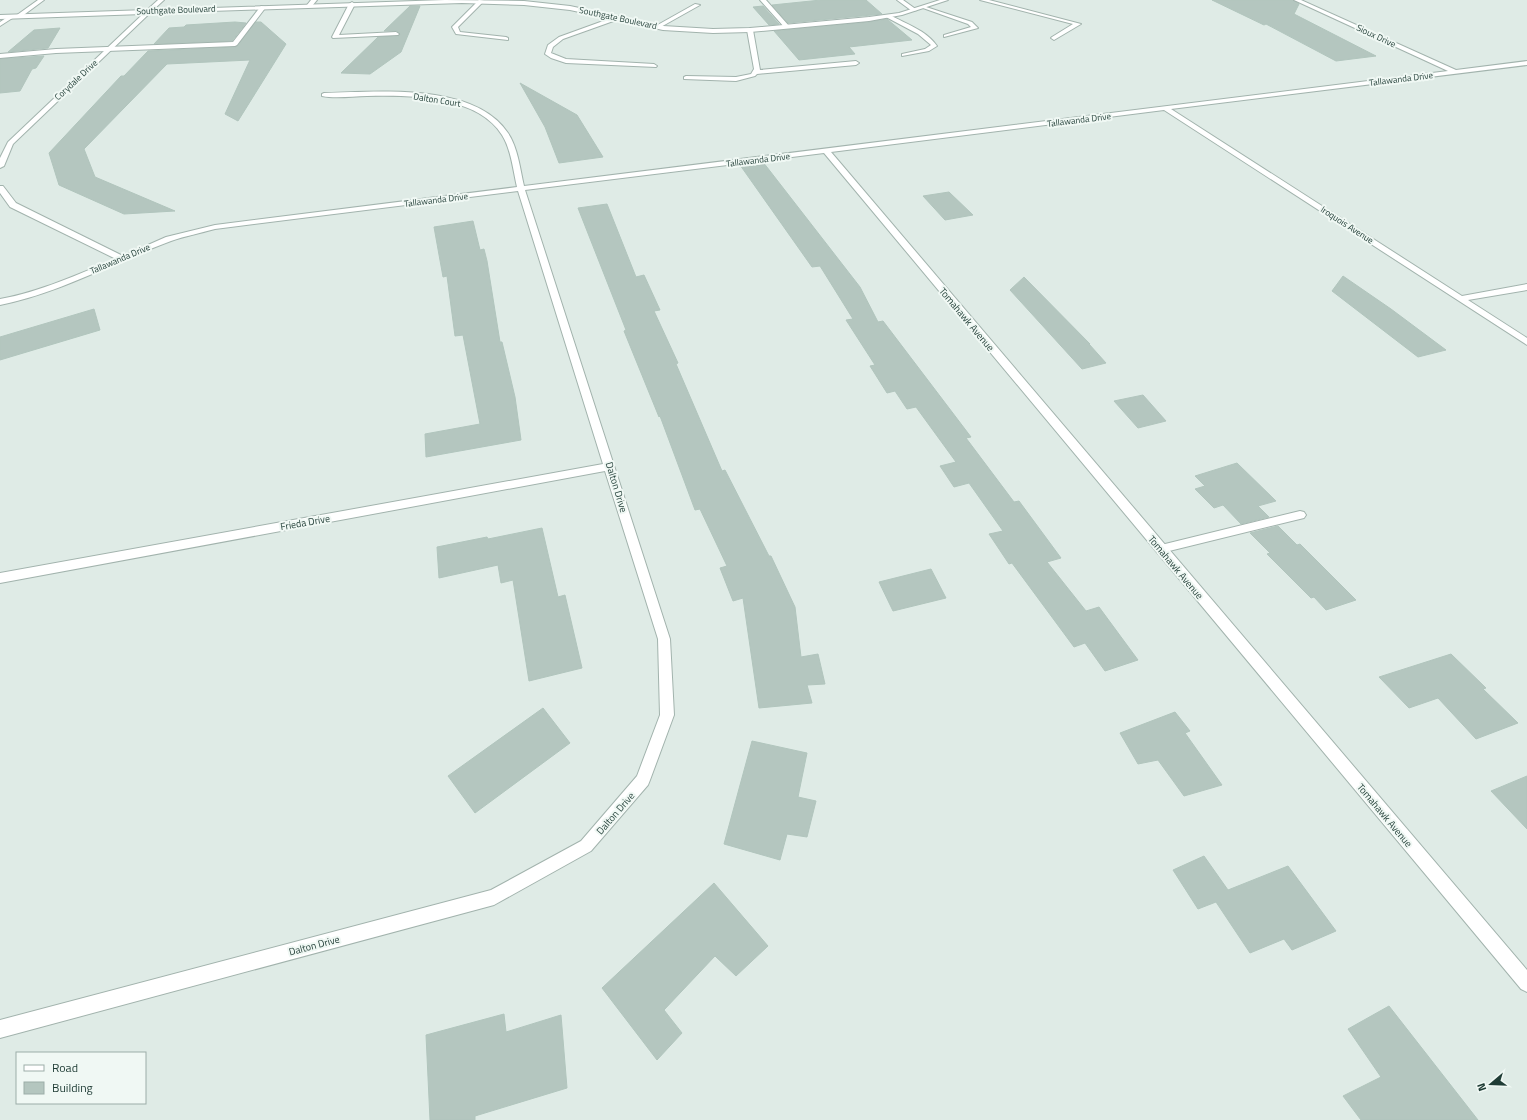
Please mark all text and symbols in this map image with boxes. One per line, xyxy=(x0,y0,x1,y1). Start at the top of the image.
street label: Southgate Boulevard xyxy=(136,2,216,17)
street label: Southgate Boulevard xyxy=(578,3,659,32)
street label: Sioux Drive xyxy=(1354,21,1398,51)
street label: Corydale Drive xyxy=(51,56,100,103)
street label: Tallawanda Drive xyxy=(1368,68,1434,89)
street label: Dalton Court xyxy=(412,89,462,110)
street label: Tallawanda Drive xyxy=(1046,109,1112,130)
street label: Tallawanda Drive xyxy=(725,149,791,170)
street label: Tallawanda Drive xyxy=(403,189,469,210)
street label: Iroquois Avenue xyxy=(1318,203,1377,247)
street label: Tallawanda Drive xyxy=(88,240,152,277)
street label: Tomahawk Avenue xyxy=(935,284,998,355)
street label: Dalton Drive xyxy=(602,460,631,514)
street label: Frieda Drive xyxy=(279,511,331,534)
street label: Tomahawk Avenue xyxy=(1144,532,1207,603)
street label: Tomahawk Avenue xyxy=(1353,780,1416,851)
street label: Dalton Drive xyxy=(593,789,638,838)
street label: Dalton Drive xyxy=(287,932,341,959)
legend xyxy=(16,1052,146,1104)
text: Road xyxy=(52,1058,78,1077)
north arrow xyxy=(1471,1064,1511,1104)
text: Building xyxy=(52,1078,93,1097)
text: N xyxy=(1473,1081,1490,1093)

